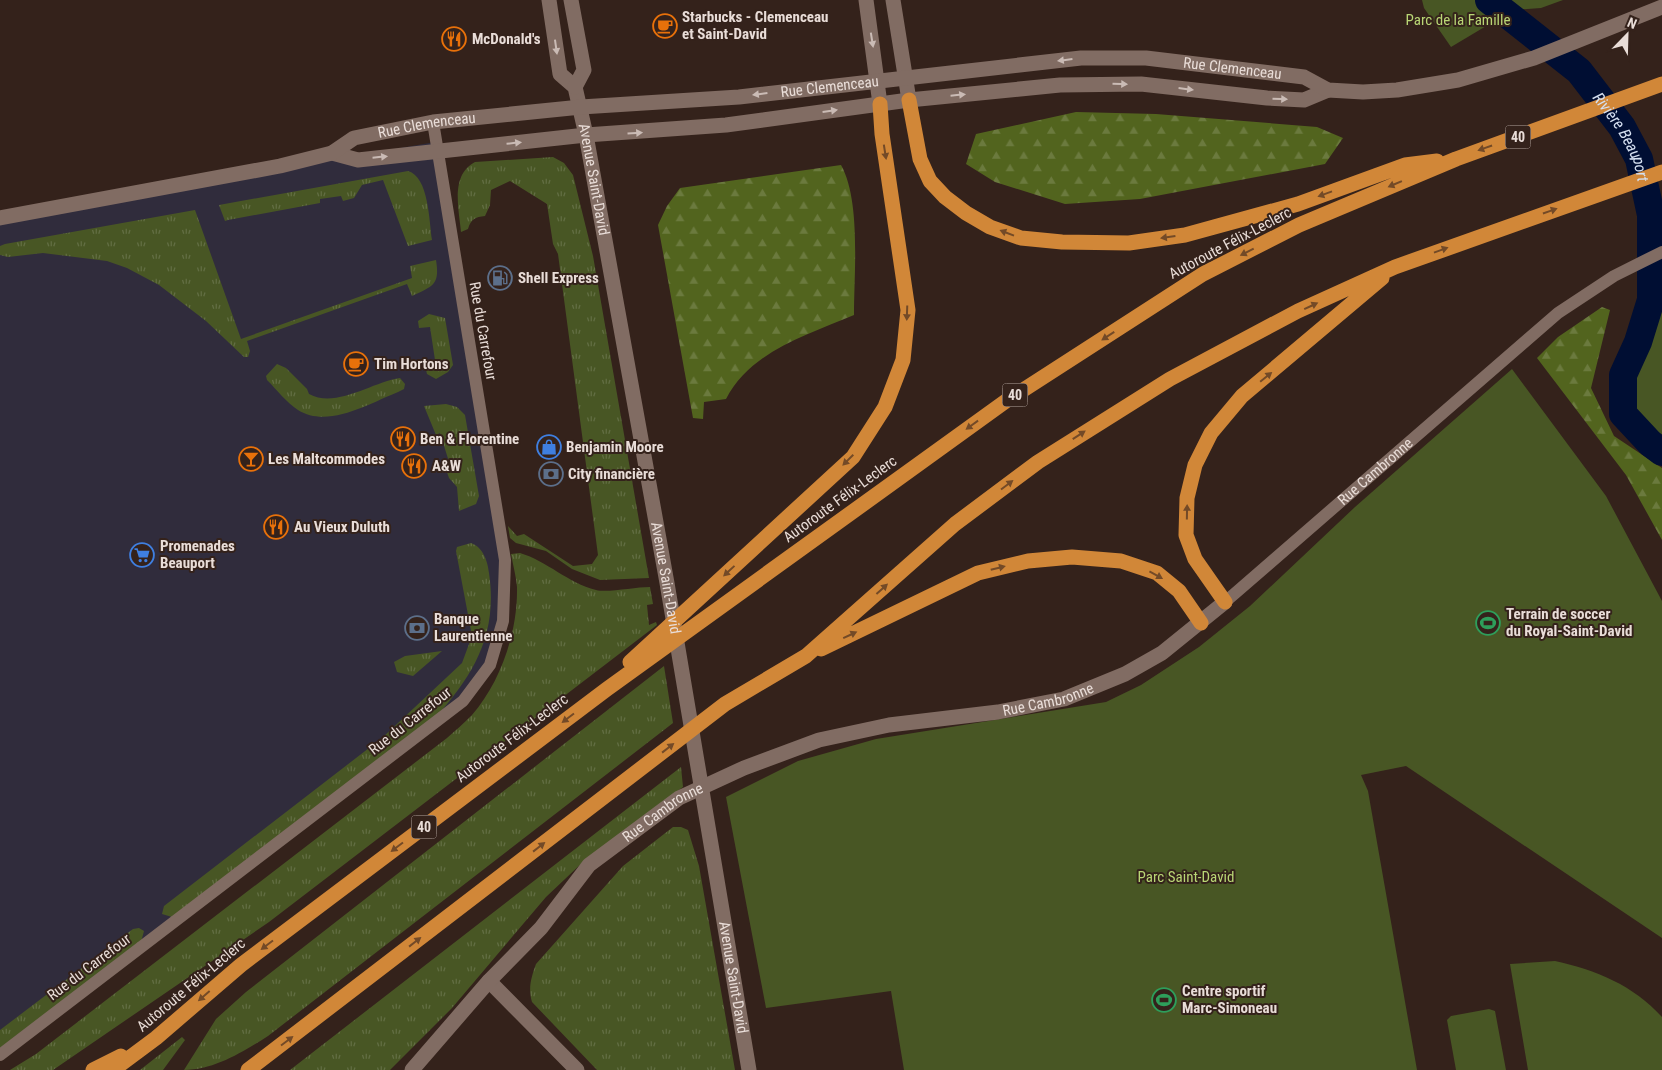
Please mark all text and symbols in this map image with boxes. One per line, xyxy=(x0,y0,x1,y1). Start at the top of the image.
place label: Starbucks - Clemenceau et Saint-David xyxy=(682,8,828,43)
north arrow xyxy=(1602,10,1652,60)
park label: Parc de la Famille xyxy=(1405,11,1511,29)
cafe icon: Starbucks - Clemenceau et Saint-David xyxy=(652,13,678,39)
text: N xyxy=(1625,14,1639,32)
restaurant icon: McDonald's xyxy=(441,26,467,52)
place label: McDonald's xyxy=(472,30,541,48)
one-way arrow xyxy=(869,32,877,48)
one-way arrow xyxy=(553,39,561,55)
street label: Rue Clemenceau xyxy=(1182,54,1283,83)
one-way arrow xyxy=(1056,56,1072,64)
street label: Rue Clemenceau xyxy=(780,72,880,101)
one-way arrow xyxy=(1112,80,1128,88)
one-way arrow xyxy=(1179,85,1195,93)
water label: Rivière Beauport xyxy=(1589,89,1653,184)
one-way arrow xyxy=(752,90,768,98)
one-way arrow xyxy=(950,91,966,99)
one-way arrow xyxy=(1272,95,1288,103)
one-way arrow xyxy=(822,107,838,115)
street label: Rue Clemenceau xyxy=(376,109,476,142)
street label: Avenue Saint-David xyxy=(575,122,613,237)
road number: 40 xyxy=(1506,125,1530,148)
one-way arrow xyxy=(627,129,643,137)
one-way arrow xyxy=(506,139,522,147)
one-way arrow xyxy=(881,145,889,161)
one-way arrow xyxy=(1477,145,1492,153)
one-way arrow xyxy=(372,153,388,161)
one-way arrow xyxy=(1388,181,1402,189)
one-way arrow xyxy=(1317,190,1332,198)
street label: Autoroute Félix-Leclerc xyxy=(1166,203,1294,283)
one-way arrow xyxy=(1543,207,1558,215)
one-way arrow xyxy=(1000,229,1015,236)
one-way arrow xyxy=(1160,233,1176,241)
one-way arrow xyxy=(1433,246,1448,253)
one-way arrow xyxy=(1240,248,1254,256)
fuel station icon: Shell Express xyxy=(487,265,513,291)
place label: Shell Express xyxy=(518,269,599,287)
street label: Rue du Carrefour xyxy=(465,280,501,382)
one-way arrow xyxy=(1304,301,1318,309)
one-way arrow xyxy=(903,305,911,321)
one-way arrow xyxy=(1101,331,1114,340)
cafe icon: Tim Hortons xyxy=(343,351,369,377)
place label: Tim Hortons xyxy=(374,355,449,373)
one-way arrow xyxy=(1259,371,1272,382)
road number: 40 xyxy=(1002,384,1028,406)
one-way arrow xyxy=(965,420,979,430)
restaurant icon: Ben & Florentine xyxy=(390,426,416,452)
place label: Ben & Florentine xyxy=(420,430,519,448)
one-way arrow xyxy=(1072,430,1085,440)
shop icon: Benjamin Moore xyxy=(536,434,562,460)
street label: Rue Cambronne xyxy=(1334,434,1417,509)
place label: Benjamin Moore xyxy=(566,438,664,456)
bar icon: Les Maltcommodes xyxy=(238,446,264,472)
place label: Les Maltcommodes xyxy=(268,450,385,468)
street label: Autoroute Félix-Leclerc xyxy=(780,452,900,546)
restaurant icon: A&W xyxy=(401,453,427,479)
one-way arrow xyxy=(842,454,854,466)
place label: A&W xyxy=(432,457,461,475)
bank icon: City financière xyxy=(538,461,564,487)
place label: City financière xyxy=(568,465,655,483)
one-way arrow xyxy=(1000,480,1014,490)
one-way arrow xyxy=(1183,504,1191,520)
restaurant icon: Au Vieux Duluth xyxy=(263,514,289,540)
place label: Au Vieux Duluth xyxy=(294,518,390,536)
street label: Avenue Saint-David xyxy=(647,520,684,635)
place label: Promenades Beauport xyxy=(160,537,235,572)
supermarket icon: Promenades Beauport xyxy=(129,542,155,568)
one-way arrow xyxy=(991,564,1006,572)
one-way arrow xyxy=(724,565,736,577)
one-way arrow xyxy=(1149,571,1164,579)
one-way arrow xyxy=(875,583,888,594)
place label: Terrain de soccer du Royal-Saint-David xyxy=(1506,605,1632,640)
place label: Banque Laurentienne xyxy=(434,610,513,645)
sports icon: Terrain de soccer du Royal-Saint-David xyxy=(1475,610,1501,636)
bank icon: Banque Laurentienne xyxy=(404,615,430,641)
one-way arrow xyxy=(843,631,857,639)
street label: Rue Cambronne xyxy=(1001,679,1096,720)
street label: Rue du Carrefour xyxy=(365,683,455,759)
street label: Autoroute Félix-Leclerc xyxy=(452,690,572,786)
one-way arrow xyxy=(561,713,575,723)
one-way arrow xyxy=(661,742,674,753)
street label: Rue Cambronne xyxy=(619,779,706,846)
road number: 40 xyxy=(412,816,436,839)
one-way arrow xyxy=(532,841,545,852)
one-way arrow xyxy=(391,842,404,853)
park label: Parc Saint-David xyxy=(1138,868,1235,886)
street label: Avenue Saint-David xyxy=(715,920,752,1035)
street label: Rue du Carrefour xyxy=(44,930,135,1004)
street label: Autoroute Félix-Leclerc xyxy=(133,934,249,1036)
one-way arrow xyxy=(409,936,422,947)
one-way arrow xyxy=(261,940,274,951)
place label: Centre sportif Marc-Simoneau xyxy=(1182,982,1277,1017)
sports icon: Centre sportif Marc-Simoneau xyxy=(1151,987,1177,1013)
one-way arrow xyxy=(198,991,211,1002)
one-way arrow xyxy=(280,1035,293,1046)

